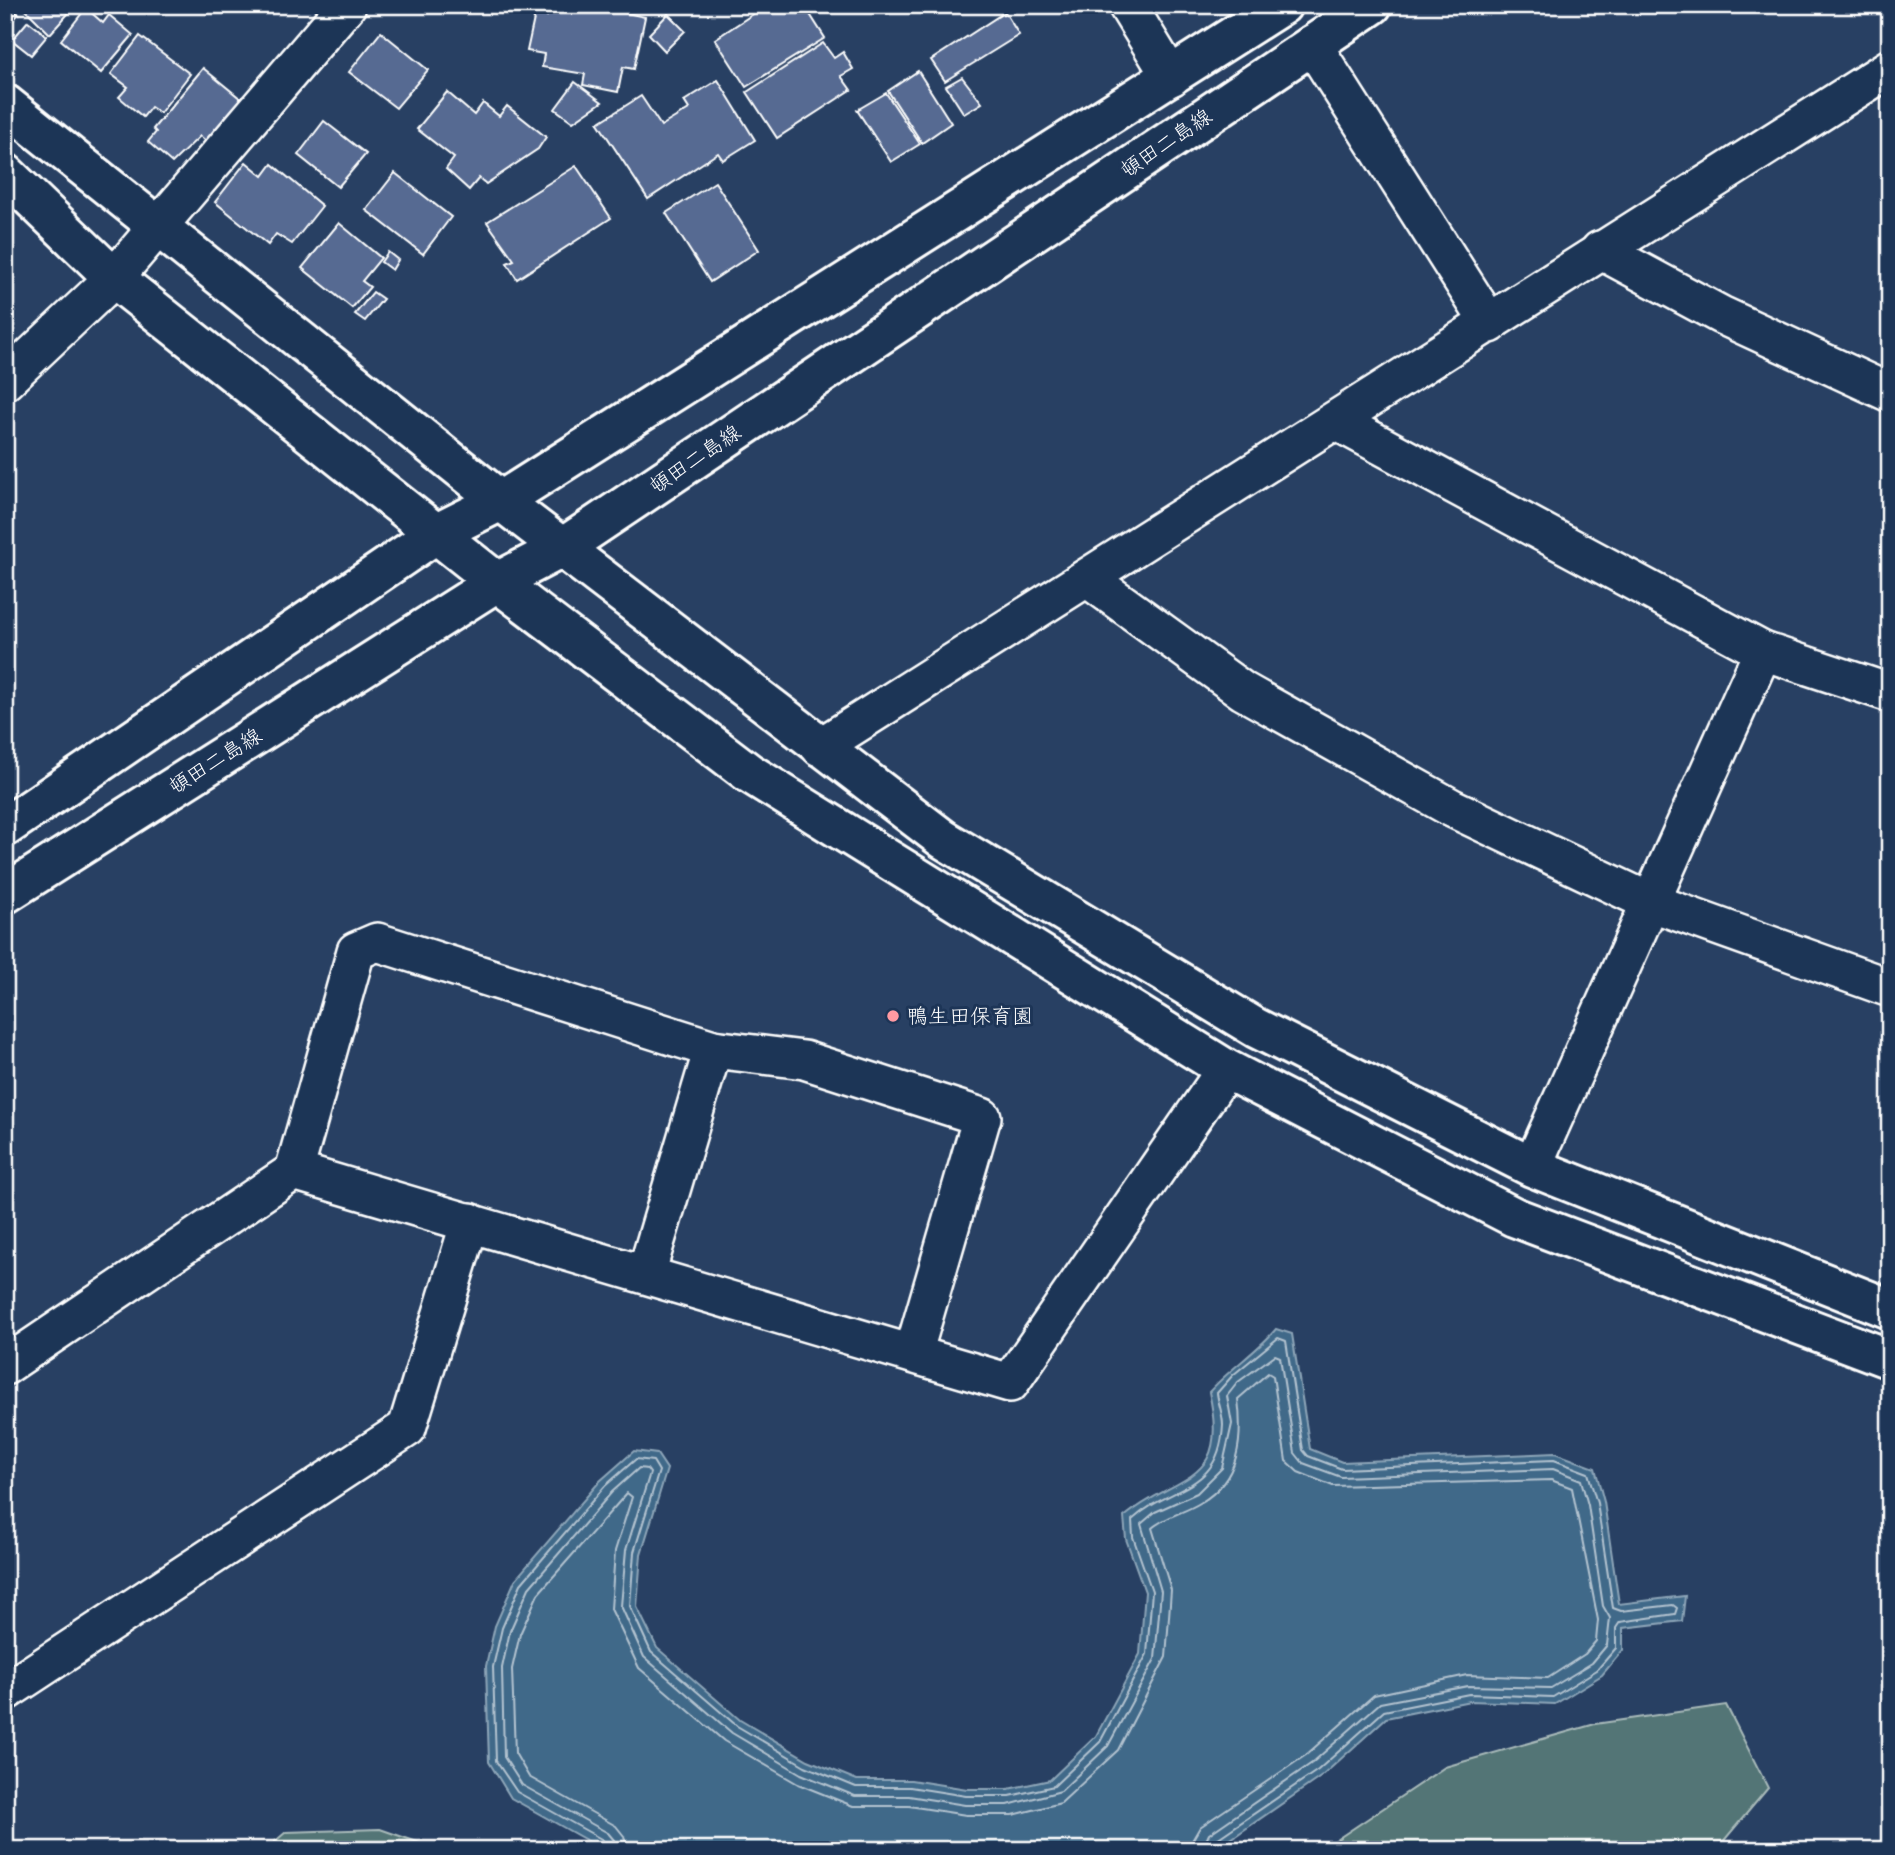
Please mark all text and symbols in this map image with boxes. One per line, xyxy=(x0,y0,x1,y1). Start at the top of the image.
street label: 頓田二島線 xyxy=(1117,105,1218,186)
street label: 頓田二島線 xyxy=(646,421,747,502)
street label: 頓田二島線 xyxy=(165,725,268,802)
place label: 鴨生田保育園 xyxy=(907,1005,1033,1032)
marker: 鴨生田保育園 xyxy=(885,1008,901,1024)

